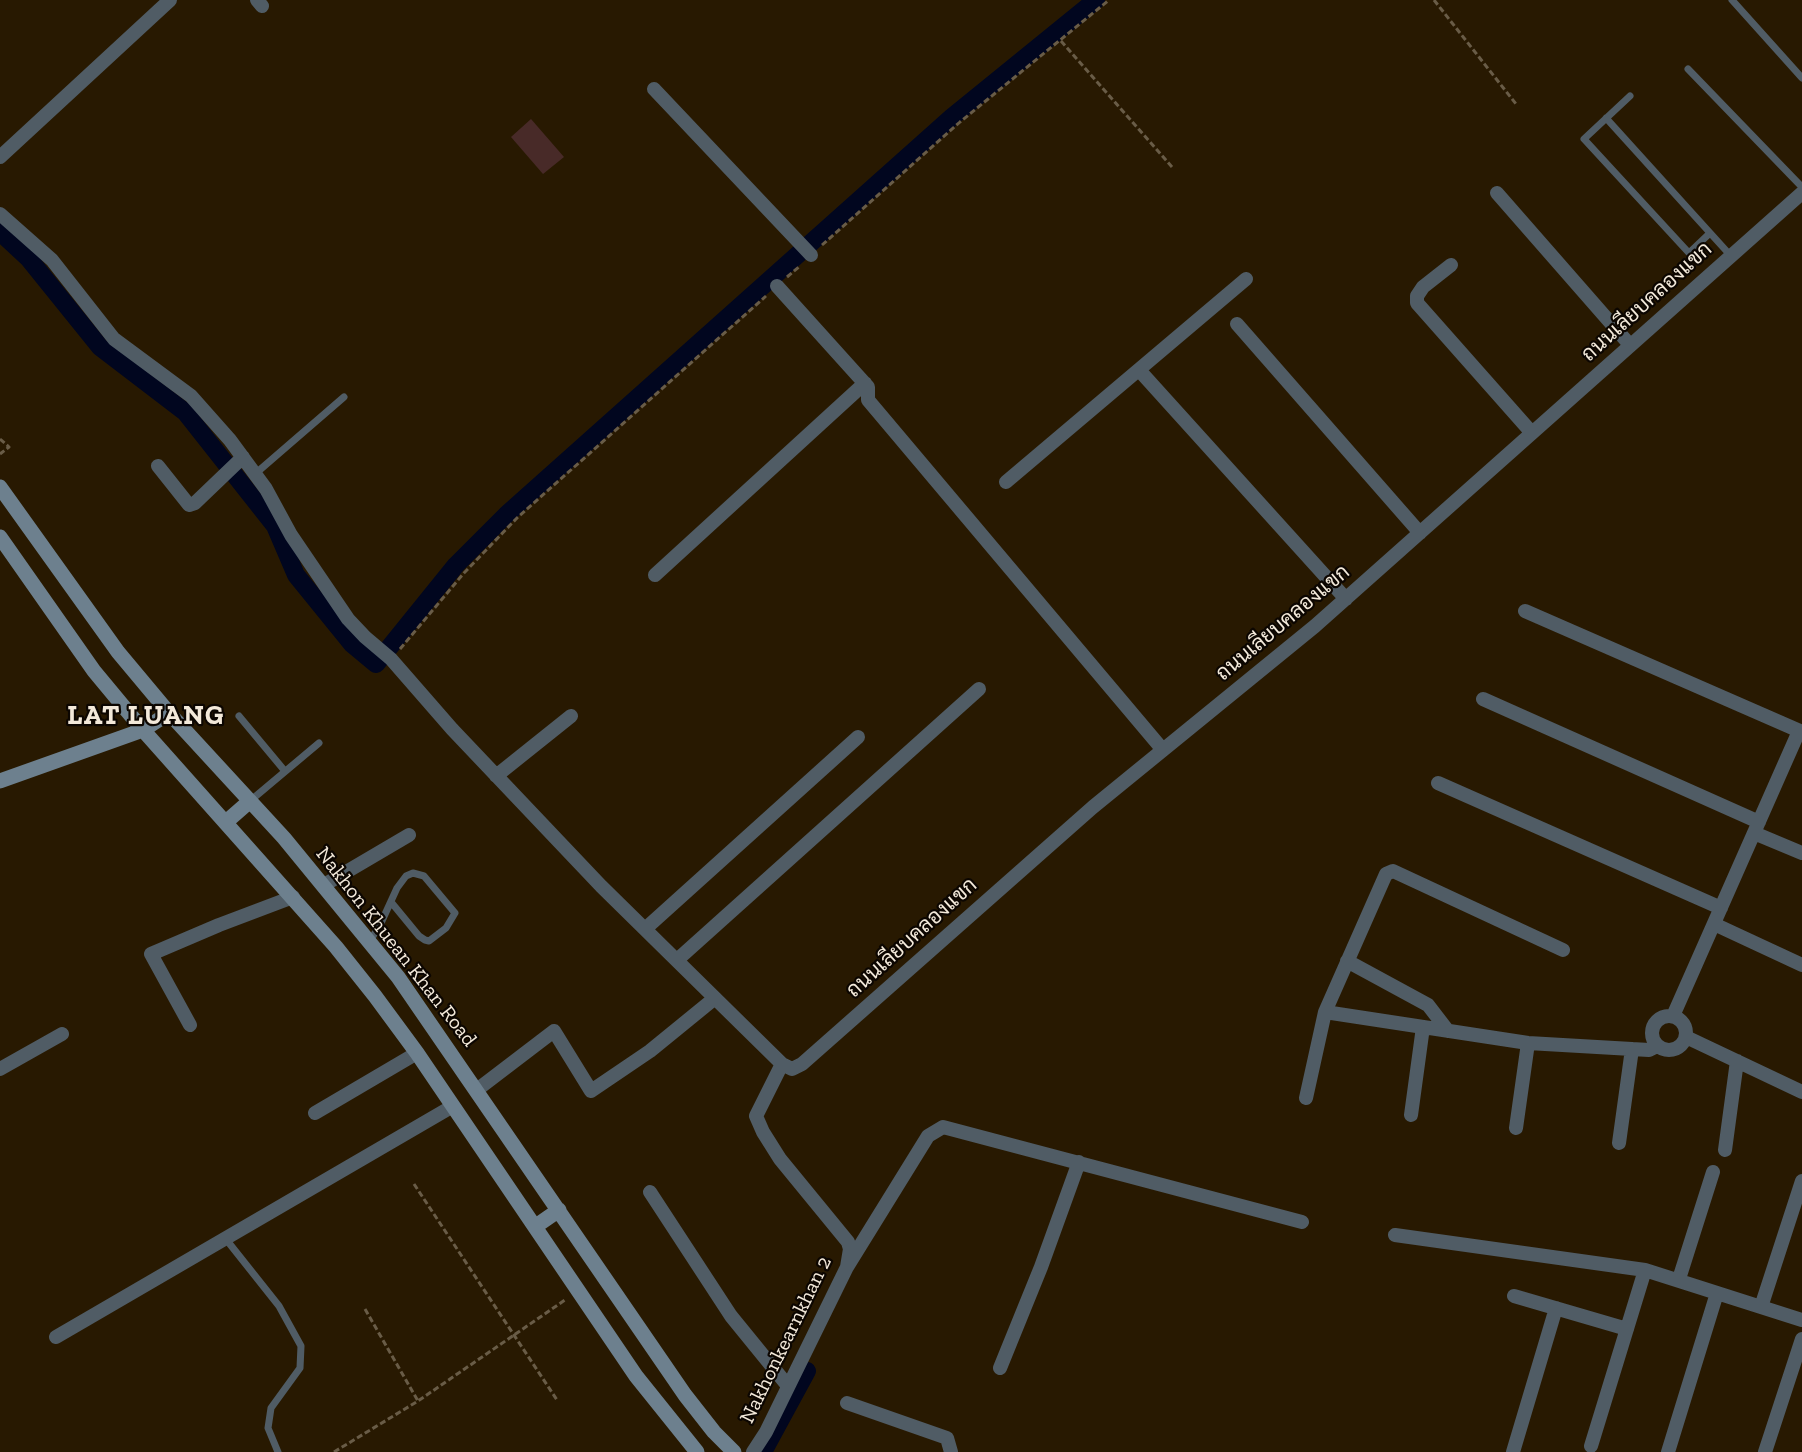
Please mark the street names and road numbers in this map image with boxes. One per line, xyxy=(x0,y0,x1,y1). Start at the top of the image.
street label: ถนนเลียบคลองแขก xyxy=(1577,237,1717,367)
street label: ถนนเลียบคลองแขก xyxy=(1211,560,1355,686)
street label: Nakhon Khuean Khan Road xyxy=(310,842,482,1052)
street label: ถนนเลียบคลองแขก xyxy=(842,873,982,1003)
street label: Nakhonkearnkhan 2 xyxy=(735,1252,837,1428)

